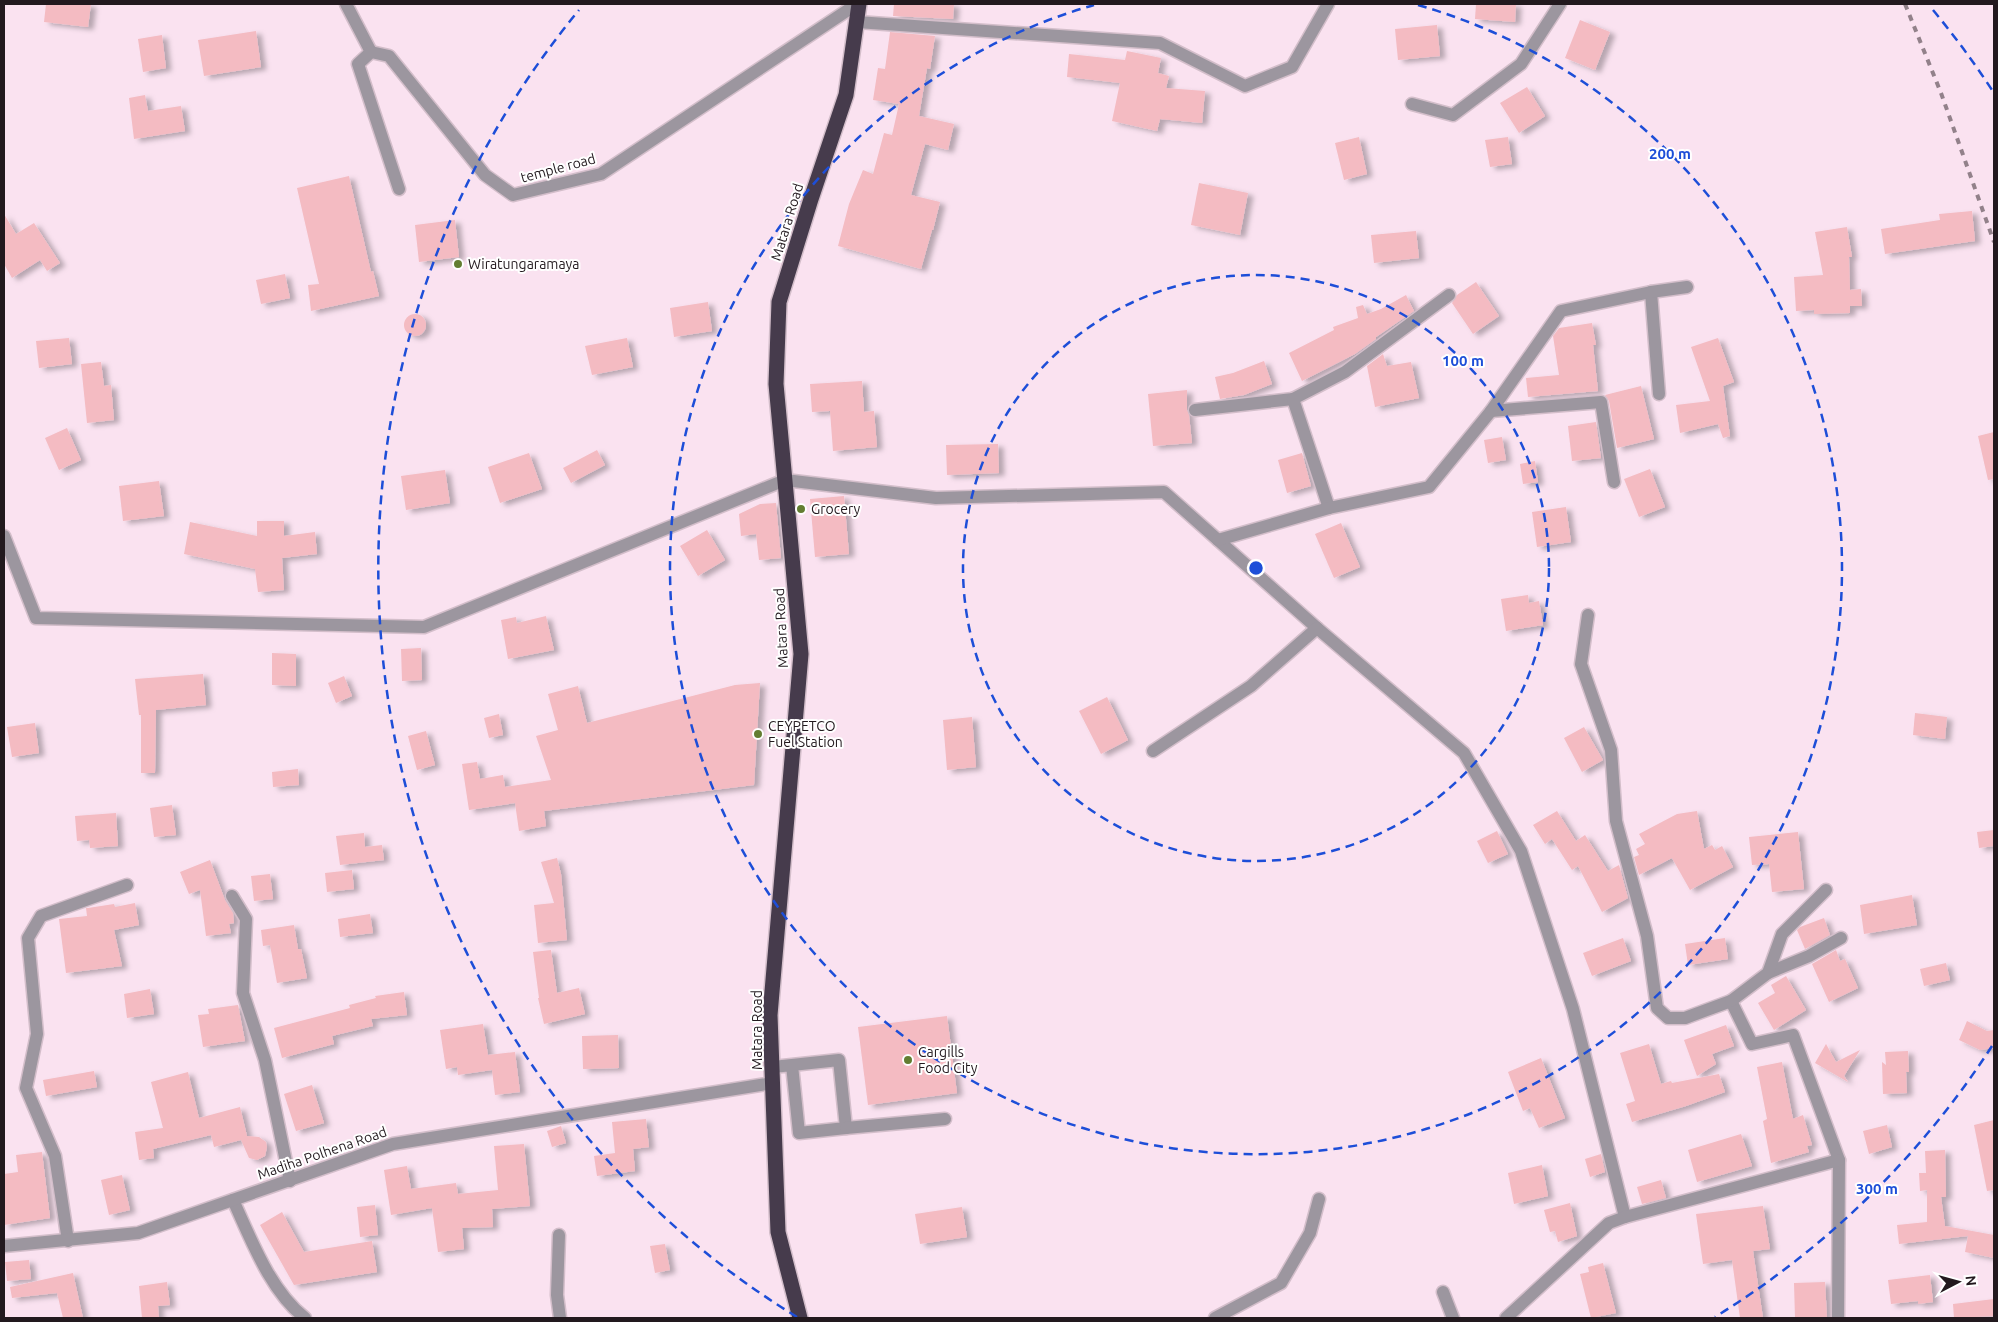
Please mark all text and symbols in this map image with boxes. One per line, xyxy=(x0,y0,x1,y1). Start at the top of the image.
text: 200 m xyxy=(1649,145,1691,162)
street label: temple road xyxy=(519,150,597,186)
street label: Matara Road xyxy=(768,181,806,263)
place label: Wiratungaramaya xyxy=(468,256,580,272)
marker: Wiratungaramaya xyxy=(452,258,464,270)
text: 100 m xyxy=(1442,352,1484,369)
place label: Grocery xyxy=(811,501,861,517)
marker: Grocery xyxy=(795,503,807,515)
centre of rings xyxy=(1247,559,1265,577)
street label: Matara Road xyxy=(771,588,791,668)
place label: CEYPETCO Fuel Station xyxy=(768,718,843,750)
marker: CEYPETCO Fuel Station xyxy=(752,728,764,740)
street label: Matara Road xyxy=(749,990,765,1070)
place label: Cargills Food City xyxy=(918,1044,978,1076)
marker: Cargills Food City xyxy=(902,1054,914,1066)
street label: Madiha Polhena Road xyxy=(255,1123,389,1183)
text: 300 m xyxy=(1856,1180,1898,1197)
north arrow xyxy=(1933,1257,1983,1307)
text: N xyxy=(1962,1275,1979,1287)

